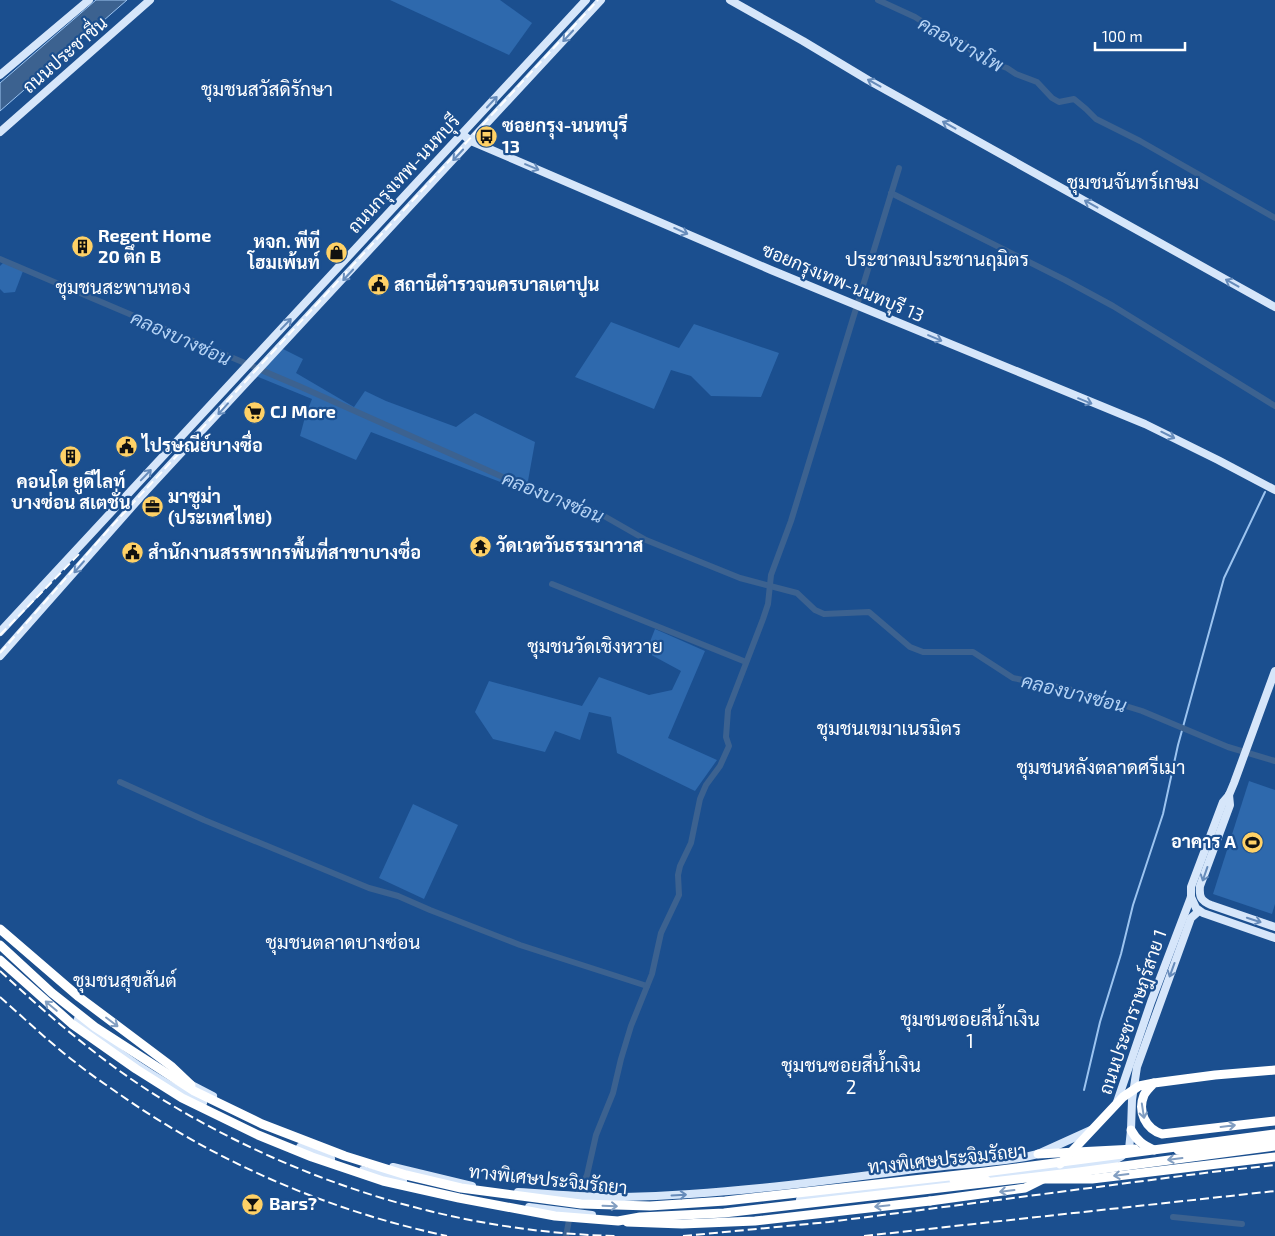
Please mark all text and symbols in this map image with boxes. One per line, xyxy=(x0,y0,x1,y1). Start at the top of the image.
street label: ถนนประชาชื่น xyxy=(15,8,111,97)
water label: คลองบางโพ xyxy=(915,11,1008,76)
scale bar xyxy=(1095,20,1185,52)
text: 100 m xyxy=(1102,27,1143,45)
one-way arrow xyxy=(562,29,574,42)
district label: ชุมชนสวัสดิรักษา xyxy=(201,77,333,102)
one-way arrow xyxy=(866,78,881,88)
one-way arrow xyxy=(486,96,498,109)
street label: ถนนกรุงเทพ-นนทบุรี xyxy=(342,109,466,239)
place label: ซอยกรุง-นนทบุรี 13 xyxy=(502,113,628,157)
one-way arrow xyxy=(941,120,956,130)
bus stop icon: ซอยกรุง-นนทบุรี 13 xyxy=(474,124,498,148)
one-way arrow xyxy=(452,149,464,161)
one-way arrow xyxy=(524,163,539,172)
district label: ชุมชนจันทร์เกษม xyxy=(1067,170,1199,195)
one-way arrow xyxy=(1083,199,1098,209)
place label: Regent Home 20 ตึก B xyxy=(98,224,211,267)
one-way arrow xyxy=(673,226,688,236)
place label: หจก. พีที โฮมเพ้นท์ xyxy=(247,229,321,273)
building icon: Regent Home 20 ตึก B xyxy=(70,234,94,258)
street label: ซอยกรุงเทพ-นนทบุรี 13 xyxy=(758,237,928,328)
shop icon: หจก. พีที โฮมเพ้นท์ xyxy=(324,240,348,264)
district label: ประชาคมประชานฤมิตร xyxy=(845,247,1029,271)
one-way arrow xyxy=(342,268,354,281)
place label: สถานีตำรวจนครบาลเตาปูน xyxy=(394,272,600,298)
public building icon: สถานีตำรวจนครบาลเตาปูน xyxy=(366,273,390,297)
district label: ชุมชนสะพานทอง xyxy=(55,275,191,300)
one-way arrow xyxy=(1226,278,1240,288)
water label: คลองบางซ่อน xyxy=(128,305,235,370)
one-way arrow xyxy=(280,318,292,330)
one-way arrow xyxy=(927,334,942,343)
one-way arrow xyxy=(1077,396,1092,406)
supermarket icon: CJ More xyxy=(242,400,266,424)
place label: CJ More xyxy=(270,400,336,422)
one-way arrow xyxy=(217,403,229,416)
place label: ไปรษณีย์บางซื่อ xyxy=(140,430,263,456)
one-way arrow xyxy=(1160,431,1175,441)
public building icon: ไปรษณีย์บางซื่อ xyxy=(114,434,138,458)
building icon: คอนโด ยูดีไลท์ บางซ่อน สเตชั่น xyxy=(59,445,83,469)
water label: คลองบางซ่อน xyxy=(499,466,607,527)
one-way arrow xyxy=(140,468,152,481)
place label: คอนโด ยูดีไลท์ บางซ่อน สเตชั่น xyxy=(11,469,131,513)
place label: มาซูม่า (ประเทศไทย) xyxy=(168,485,272,528)
office icon: มาซูม่า (ประเทศไทย) xyxy=(140,495,164,519)
temple icon: วัดเวตวันธรรมาวาส xyxy=(468,534,492,558)
place label: วัดเวตวันธรรมาวาส xyxy=(496,534,644,556)
place label: สำนักงานสรรพากรพื้นที่สาขาบางซื่อ xyxy=(148,536,421,563)
public building icon: สำนักงานสรรพากรพื้นที่สาขาบางซื่อ xyxy=(120,541,144,565)
one-way arrow xyxy=(73,561,85,574)
district label: ชุมชนวัดเชิงหวาย xyxy=(527,634,663,659)
water label: คลองบางซ่อน xyxy=(1019,668,1129,717)
district label: ชุมชนเขมาเนรมิตร xyxy=(817,716,961,741)
district label: ชุมชนหลังตลาดศรีเมา xyxy=(1017,755,1185,780)
place label: อาคาร A xyxy=(1171,830,1236,852)
sports icon: อาคาร A xyxy=(1240,830,1264,854)
one-way arrow xyxy=(1200,866,1209,881)
one-way arrow xyxy=(1246,915,1262,925)
street label: ถนนประชาราษฎร์สาย 1 xyxy=(1093,926,1173,1098)
district label: ชุมชนตลาดบางซ่อน xyxy=(266,930,420,955)
one-way arrow xyxy=(1167,962,1176,977)
district label: ชุมชนสุขสันต์ xyxy=(73,968,177,993)
one-way arrow xyxy=(45,1000,58,1011)
district label: ชุมชนซอยสีน้ำเงิน 1 xyxy=(900,1004,1040,1052)
one-way arrow xyxy=(105,1017,119,1027)
district label: ชุมชนซอยสีน้ำเงิน 2 xyxy=(781,1050,921,1098)
one-way arrow xyxy=(1139,1103,1149,1119)
one-way arrow xyxy=(1220,1121,1236,1131)
street label: ทางพิเศษประจิมรัถยา xyxy=(866,1139,1027,1177)
one-way arrow xyxy=(1167,1155,1183,1165)
street label: ทางพิเศษประจิมรัถยา xyxy=(468,1160,629,1198)
one-way arrow xyxy=(1113,1170,1129,1180)
one-way arrow xyxy=(999,1186,1015,1196)
one-way arrow xyxy=(670,1190,686,1199)
bar icon: Bars? xyxy=(241,1192,265,1216)
place label: Bars? xyxy=(269,1192,317,1214)
one-way arrow xyxy=(602,1201,618,1210)
one-way arrow xyxy=(874,1201,890,1211)

